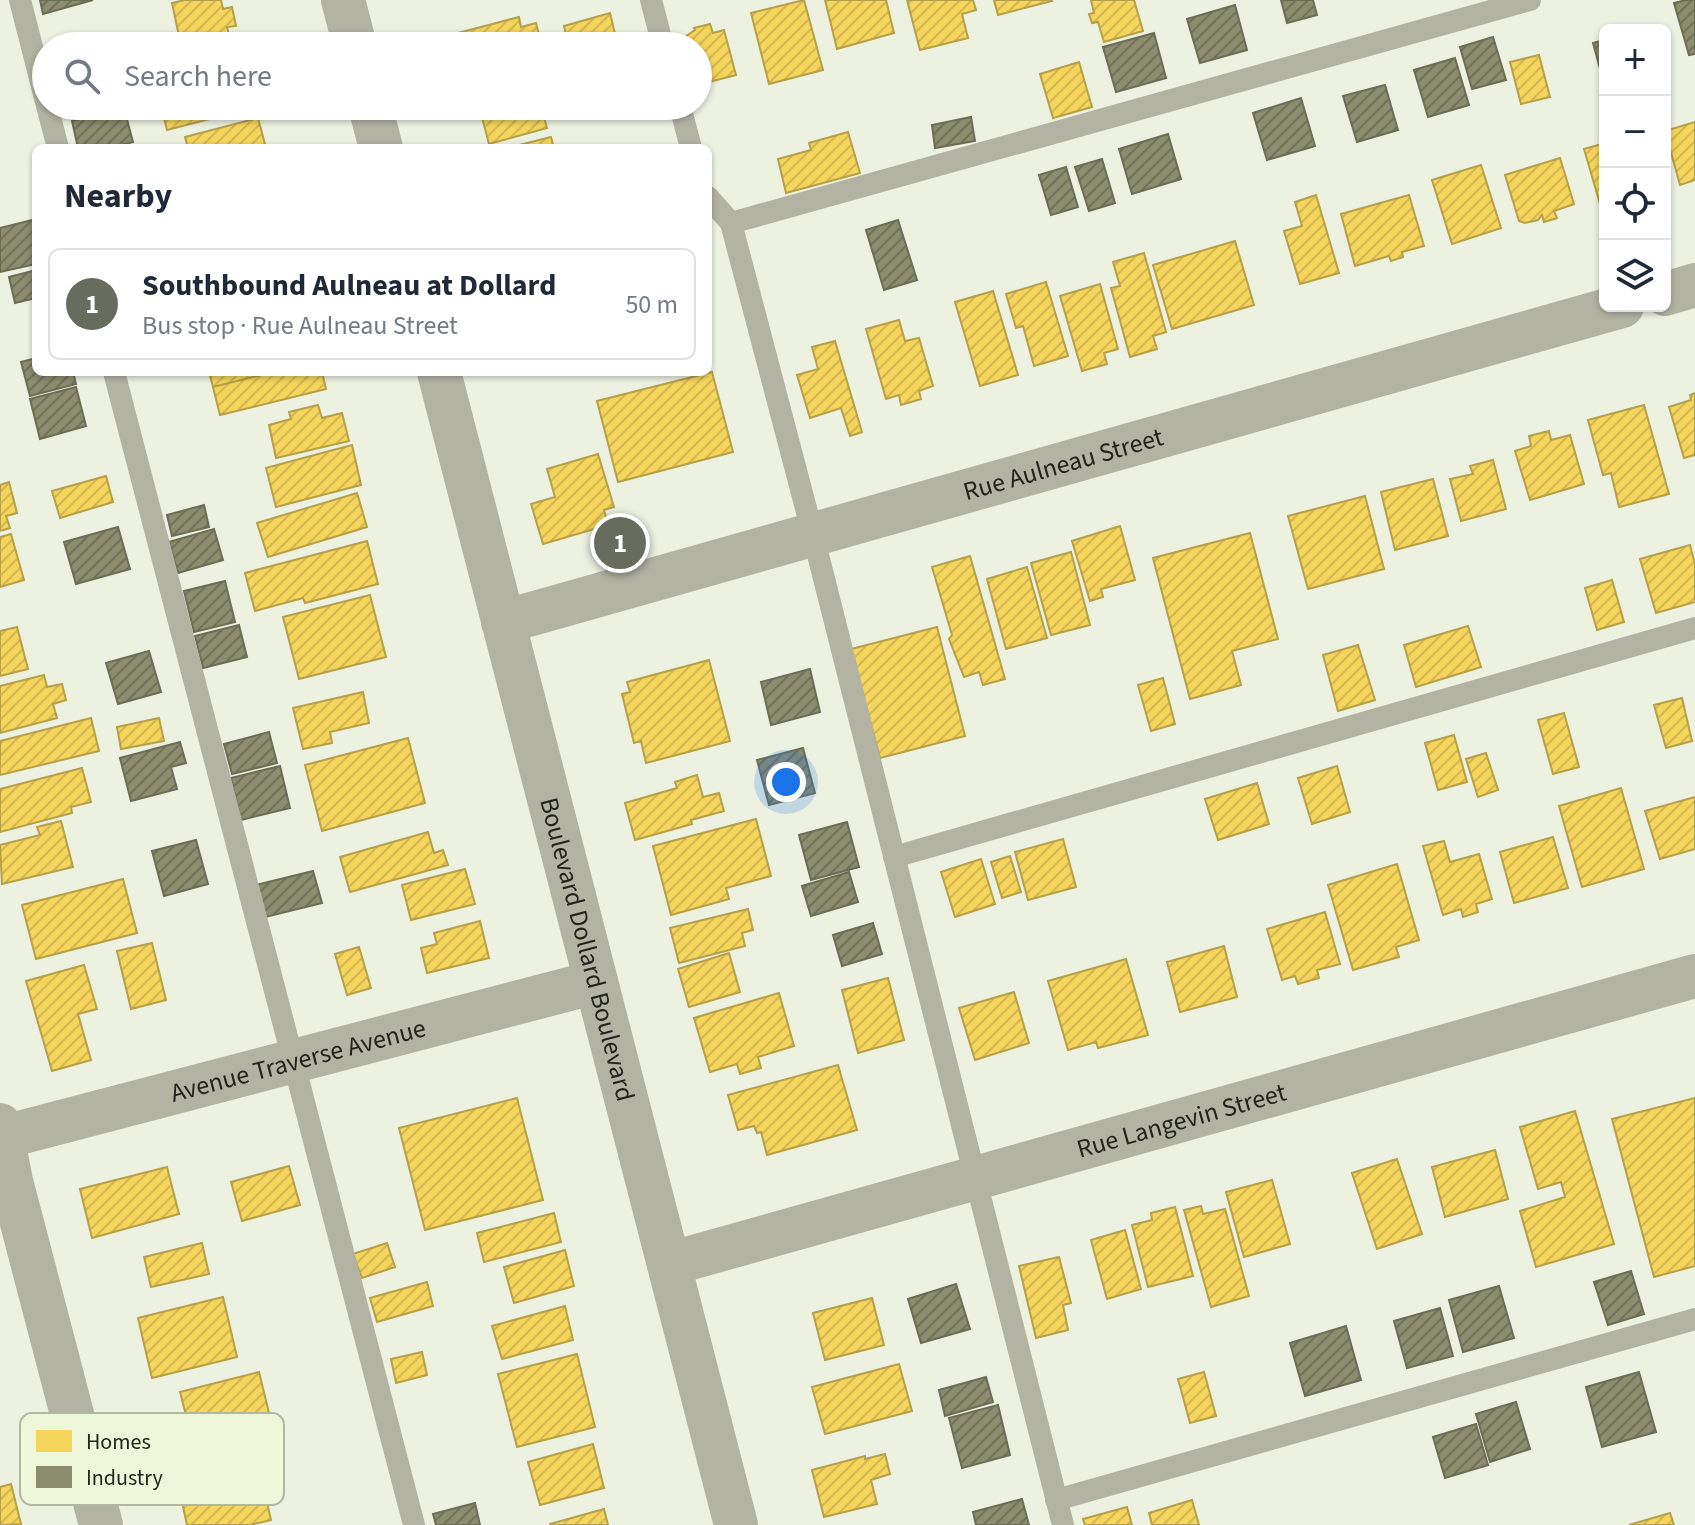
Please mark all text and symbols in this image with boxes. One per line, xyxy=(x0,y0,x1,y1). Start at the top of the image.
map controls xyxy=(1599,24,1671,312)
button: + xyxy=(1599,24,1671,96)
search box xyxy=(32,32,712,120)
icon: search xyxy=(60,54,104,98)
text: Search here xyxy=(124,55,272,98)
button: − xyxy=(1599,96,1671,168)
button: locate xyxy=(1599,168,1671,240)
text: Nearby xyxy=(64,172,172,221)
button: layers xyxy=(1599,240,1671,312)
text: Southbound Aulneau at Dollard xyxy=(142,264,556,307)
text: 1 xyxy=(85,286,99,323)
text: 50 m xyxy=(625,286,678,323)
text: Bus stop · Rue Aulneau Street xyxy=(142,307,458,344)
street label: Rue Aulneau Street xyxy=(959,418,1168,510)
pin: 1 xyxy=(594,513,646,573)
your location xyxy=(766,762,806,802)
street label: Boulevard Dollard Boulevard xyxy=(530,793,644,1105)
street label: Avenue Traverse Avenue xyxy=(166,1009,430,1112)
street label: Rue Langevin Street xyxy=(1072,1074,1291,1168)
legend xyxy=(20,1413,284,1505)
text: Homes xyxy=(86,1426,151,1458)
text: Industry xyxy=(86,1462,163,1494)

